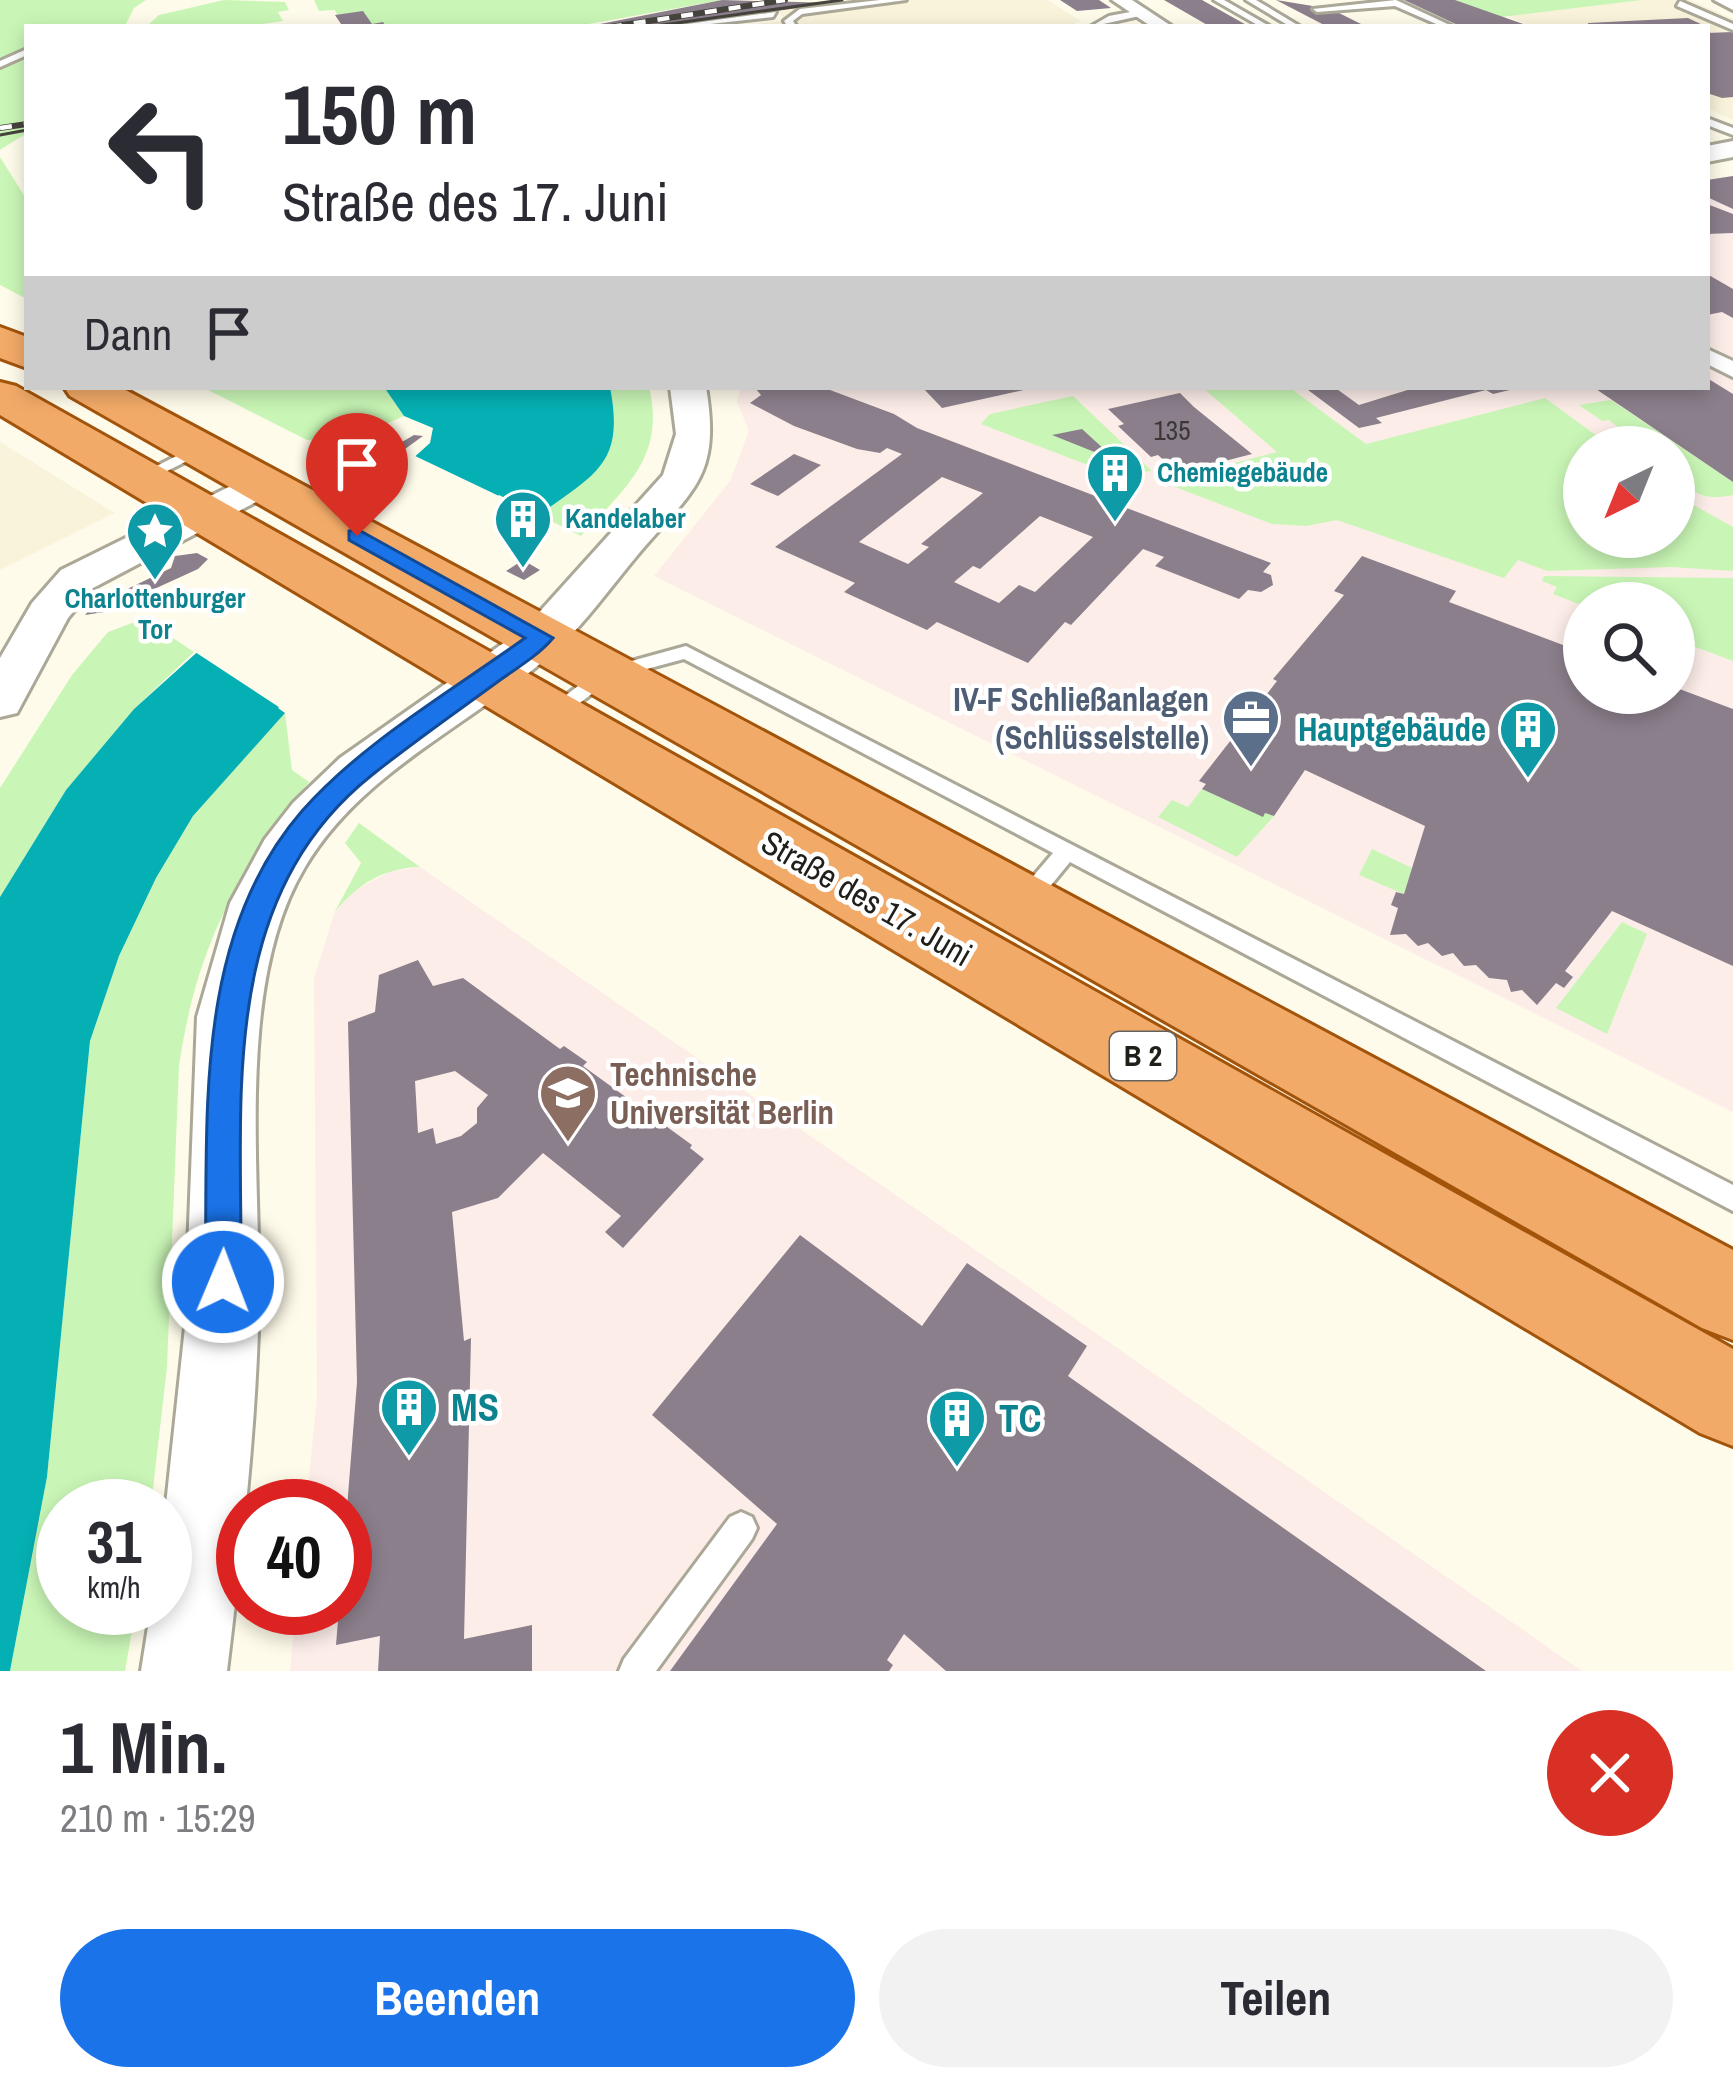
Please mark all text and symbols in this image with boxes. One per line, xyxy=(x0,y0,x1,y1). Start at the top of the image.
text: 150 m xyxy=(282,57,477,170)
icon: left xyxy=(84,72,240,228)
text: Straße des 17. Juni xyxy=(282,165,668,238)
icon: arrive xyxy=(196,300,262,366)
text: Dann xyxy=(84,303,172,364)
house number: 135 xyxy=(1154,412,1190,448)
pin xyxy=(306,413,408,536)
north arrow xyxy=(1563,426,1695,558)
map controls xyxy=(1563,426,1695,714)
icon: arrive xyxy=(324,431,390,497)
building icon: Chemiegebäude xyxy=(1084,442,1146,524)
place label: Chemiegebäude xyxy=(1157,454,1328,490)
building icon: Kandelaber xyxy=(492,488,554,570)
place icon: Charlottenburger Tor xyxy=(124,500,186,582)
place label: Kandelaber xyxy=(565,500,686,536)
place label: Charlottenburger Tor xyxy=(65,580,246,647)
button: search xyxy=(1563,582,1695,714)
place label: IV-F Schließanlagen (Schlüsselstelle) xyxy=(953,677,1209,759)
office icon: IV-F Schließanlagen (Schlüsselstelle) xyxy=(1220,687,1282,769)
building icon: Hauptgebäude xyxy=(1497,698,1559,780)
place label: Hauptgebäude xyxy=(1298,707,1486,751)
street label: Straße des 17. Juni xyxy=(754,820,980,976)
road number: B 2 xyxy=(1110,1032,1176,1080)
place label: Technische Universität Berlin xyxy=(610,1052,834,1134)
school or university icon: Technische Universität Berlin xyxy=(537,1062,599,1144)
position arrow xyxy=(160,1219,286,1345)
building icon: MS xyxy=(378,1376,440,1458)
place label: MS xyxy=(451,1381,499,1433)
building icon: TC xyxy=(926,1387,988,1469)
place label: TC xyxy=(999,1392,1042,1444)
speed limit sign: 40 xyxy=(216,1479,372,1635)
text: 31 xyxy=(87,1501,141,1582)
text: km/h xyxy=(87,1567,141,1607)
text: 1 Min. xyxy=(60,1698,227,1795)
button: close xyxy=(1547,1710,1673,1836)
text: 210 m · 15:29 xyxy=(60,1792,256,1844)
button: Beenden xyxy=(60,1929,855,2067)
button: Teilen xyxy=(879,1929,1673,2067)

